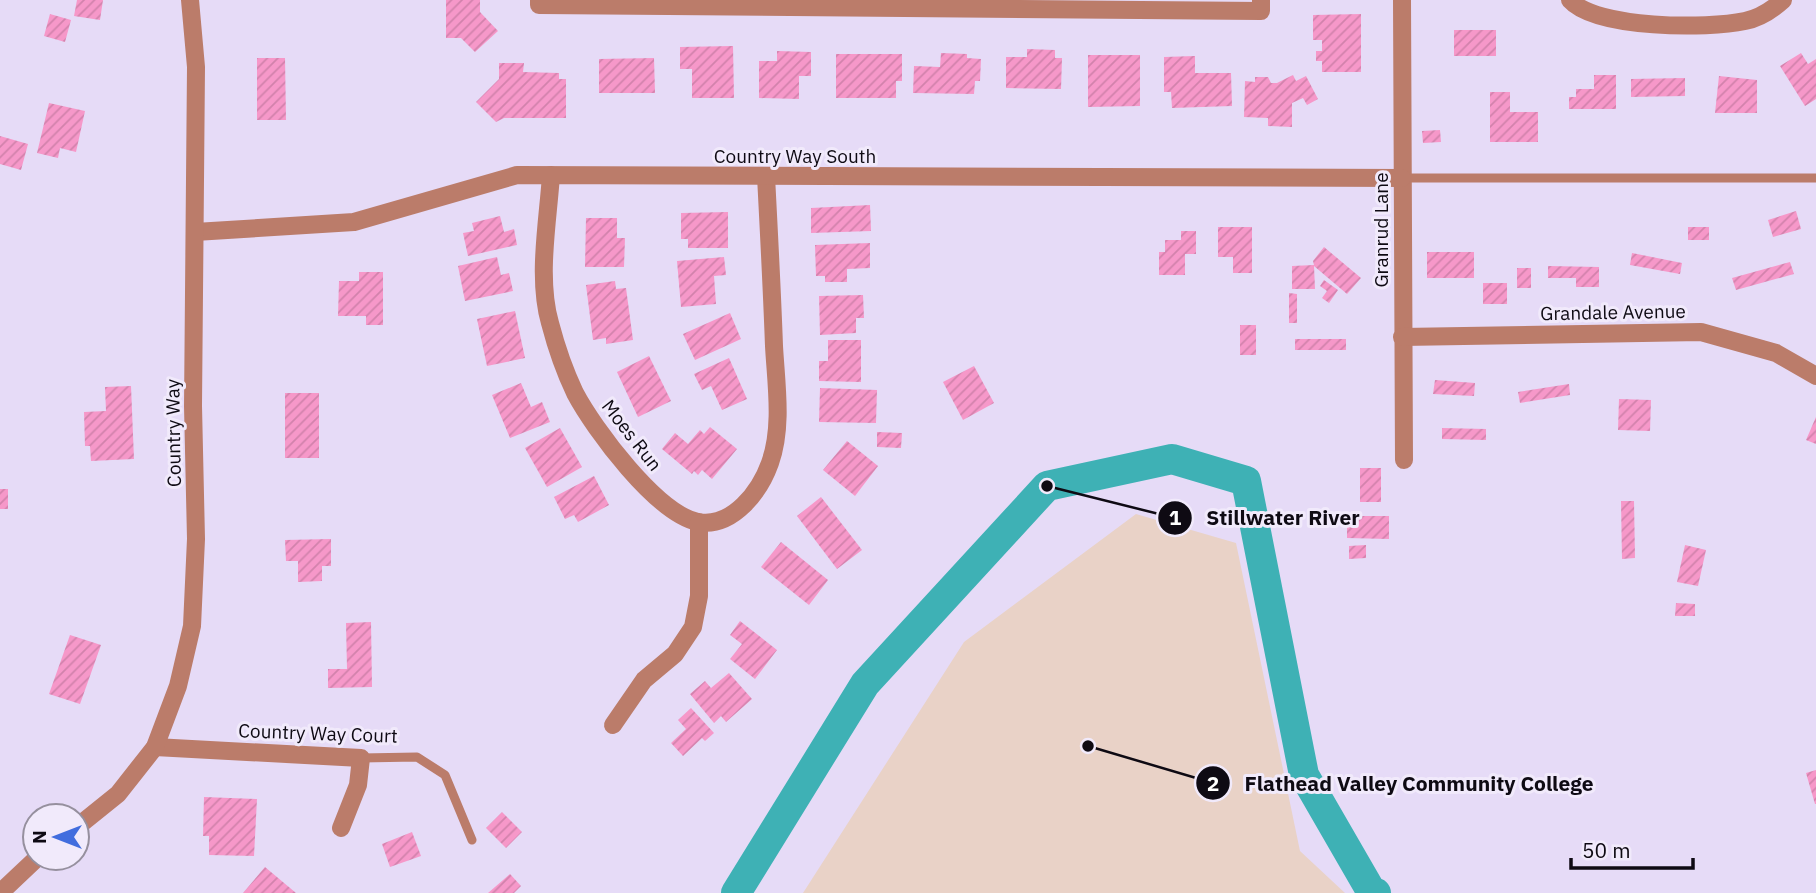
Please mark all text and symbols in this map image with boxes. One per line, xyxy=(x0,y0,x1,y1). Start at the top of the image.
street label: Country Way South xyxy=(714,144,876,168)
street label: Granrud Lane xyxy=(1369,172,1393,288)
street label: Grandale Avenue xyxy=(1540,299,1686,325)
street label: Country Way xyxy=(160,378,186,487)
street label: Moes Run xyxy=(597,395,667,475)
callout: Stillwater River xyxy=(1157,497,1374,539)
text: 1 xyxy=(1169,503,1182,531)
text: Stillwater River xyxy=(1206,503,1360,531)
street label: Country Way Court xyxy=(238,718,398,748)
callout: Flathead Valley Community College xyxy=(1196,762,1608,804)
text: 2 xyxy=(1207,769,1219,797)
text: Flathead Valley Community College xyxy=(1244,769,1594,797)
north arrow xyxy=(21,802,91,872)
scale bar xyxy=(1571,826,1694,870)
text: N xyxy=(27,830,51,844)
text: 50 m xyxy=(1582,836,1631,864)

